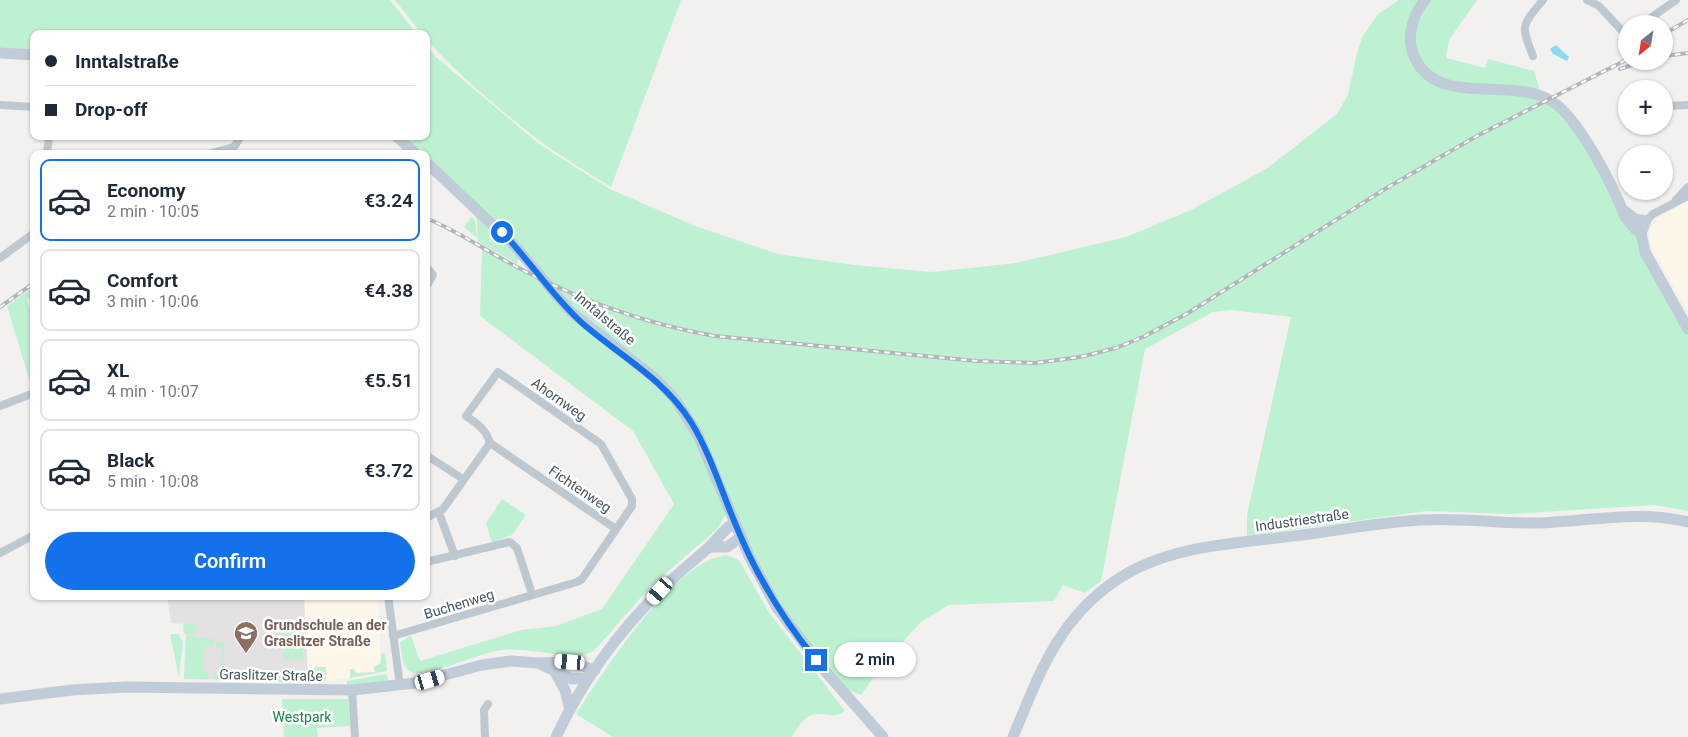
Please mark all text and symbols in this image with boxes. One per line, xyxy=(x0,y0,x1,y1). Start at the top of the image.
north arrow xyxy=(1618,15,1672,70)
map controls xyxy=(1618,15,1673,200)
text: Inntalstraße xyxy=(75,50,179,73)
button: + xyxy=(1618,80,1673,135)
text: Drop-off xyxy=(75,98,147,121)
button: − xyxy=(1618,145,1673,200)
icon: car xyxy=(47,178,92,223)
text: Economy xyxy=(107,179,186,202)
text: €3.24 xyxy=(364,189,413,212)
text: 2 min · 10:05 xyxy=(107,202,199,221)
route start xyxy=(491,221,513,243)
icon: car xyxy=(47,268,92,313)
text: Comfort xyxy=(107,269,178,292)
text: €4.38 xyxy=(364,279,413,302)
street label: Inntalstraße xyxy=(571,288,639,348)
text: 3 min · 10:06 xyxy=(107,292,199,311)
icon: car xyxy=(47,358,92,403)
text: XL xyxy=(107,359,129,382)
text: €5.51 xyxy=(364,369,413,392)
street label: Ahornweg xyxy=(529,374,589,424)
text: 4 min · 10:07 xyxy=(107,382,199,401)
icon: car xyxy=(47,448,92,493)
text: Black xyxy=(107,449,154,472)
text: €3.72 xyxy=(364,459,413,482)
street label: Fichtenweg xyxy=(546,462,614,516)
text: 5 min · 10:08 xyxy=(107,472,199,491)
street label: Industriestraße xyxy=(1254,506,1350,534)
button: Confirm xyxy=(45,532,415,590)
car xyxy=(644,575,675,607)
street label: Buchenweg xyxy=(422,586,496,622)
place label: Grundschule an der Graslitzer Straße xyxy=(264,617,387,649)
school or university icon: Grundschule an der Graslitzer Straße xyxy=(233,620,259,654)
callout: 2 min xyxy=(834,642,916,678)
route end xyxy=(805,649,827,671)
text: 2 min xyxy=(855,650,895,669)
car xyxy=(554,653,585,671)
street label: Graslitzer Straße xyxy=(219,666,323,684)
car xyxy=(413,669,446,691)
park label: Westpark xyxy=(273,709,332,725)

